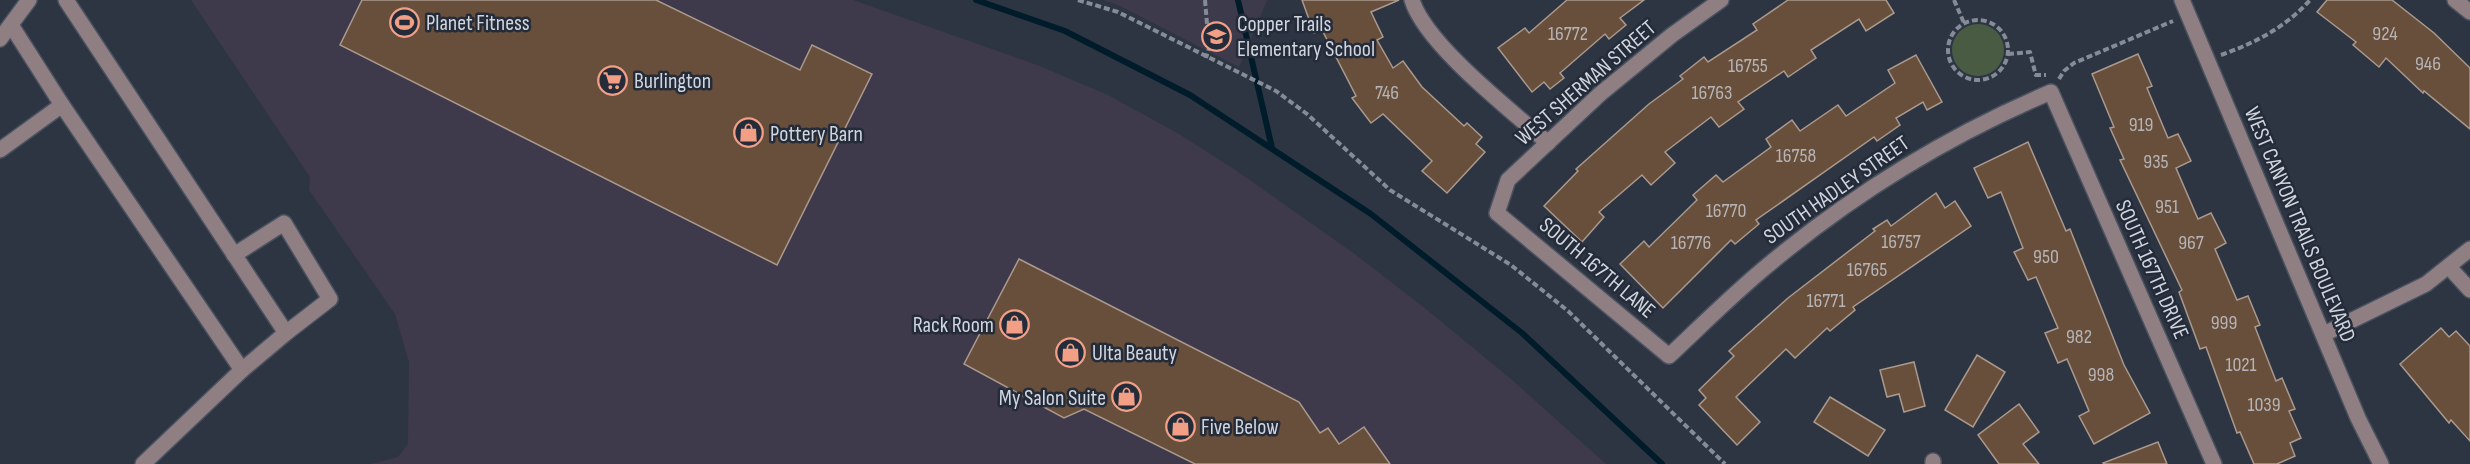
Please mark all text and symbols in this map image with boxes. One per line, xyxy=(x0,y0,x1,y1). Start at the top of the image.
sports icon: Planet Fitness xyxy=(389,6,421,38)
place label: Planet Fitness xyxy=(426,10,530,37)
place label: Copper Trails Elementary School xyxy=(1237,11,1375,63)
street label: WEST SHERMAN STREET xyxy=(1510,15,1662,152)
school or university icon: Copper Trails Elementary School xyxy=(1200,20,1232,52)
house number: 16772 xyxy=(1548,22,1588,46)
house number: 924 xyxy=(2372,22,2398,46)
house number: 946 xyxy=(2415,52,2441,76)
house number: 16755 xyxy=(1728,54,1768,78)
supermarket icon: Burlington xyxy=(597,64,629,96)
place label: Burlington xyxy=(634,68,711,95)
house number: 746 xyxy=(1375,81,1399,105)
house number: 16763 xyxy=(1692,81,1732,105)
street label: WEST CANYON TRAILS BOULEVARD xyxy=(2238,103,2361,346)
house number: 919 xyxy=(2129,113,2153,137)
shop icon: Pottery Barn xyxy=(733,117,765,149)
place label: Pottery Barn xyxy=(770,121,863,148)
street label: SOUTH HADLEY STREET xyxy=(1759,130,1915,250)
house number: 16758 xyxy=(1776,144,1816,168)
house number: 935 xyxy=(2143,150,2169,174)
house number: 951 xyxy=(2155,195,2179,219)
street label: SOUTH 167TH DRIVE xyxy=(2109,196,2194,343)
house number: 16770 xyxy=(1706,199,1746,223)
street label: SOUTH 167TH LANE xyxy=(1534,212,1661,324)
house number: 16757 xyxy=(1881,230,1921,254)
house number: 16776 xyxy=(1671,231,1711,255)
house number: 967 xyxy=(2178,231,2204,255)
house number: 950 xyxy=(2033,245,2059,269)
house number: 16765 xyxy=(1847,258,1887,282)
house number: 16771 xyxy=(1807,289,1845,313)
shop icon: Rack Room xyxy=(999,308,1031,340)
house number: 999 xyxy=(2211,311,2237,335)
place label: Rack Room xyxy=(913,312,994,339)
house number: 982 xyxy=(2066,325,2092,349)
shop icon: Ulta Beauty xyxy=(1055,336,1087,368)
place label: Ulta Beauty xyxy=(1092,340,1178,367)
house number: 1021 xyxy=(2225,353,2257,377)
house number: 998 xyxy=(2088,363,2114,387)
shop icon: My Salon Suite xyxy=(1111,381,1143,413)
place label: My Salon Suite xyxy=(999,385,1106,412)
house number: 1039 xyxy=(2247,393,2281,417)
shop icon: Five Below xyxy=(1164,410,1196,442)
place label: Five Below xyxy=(1201,414,1279,441)

